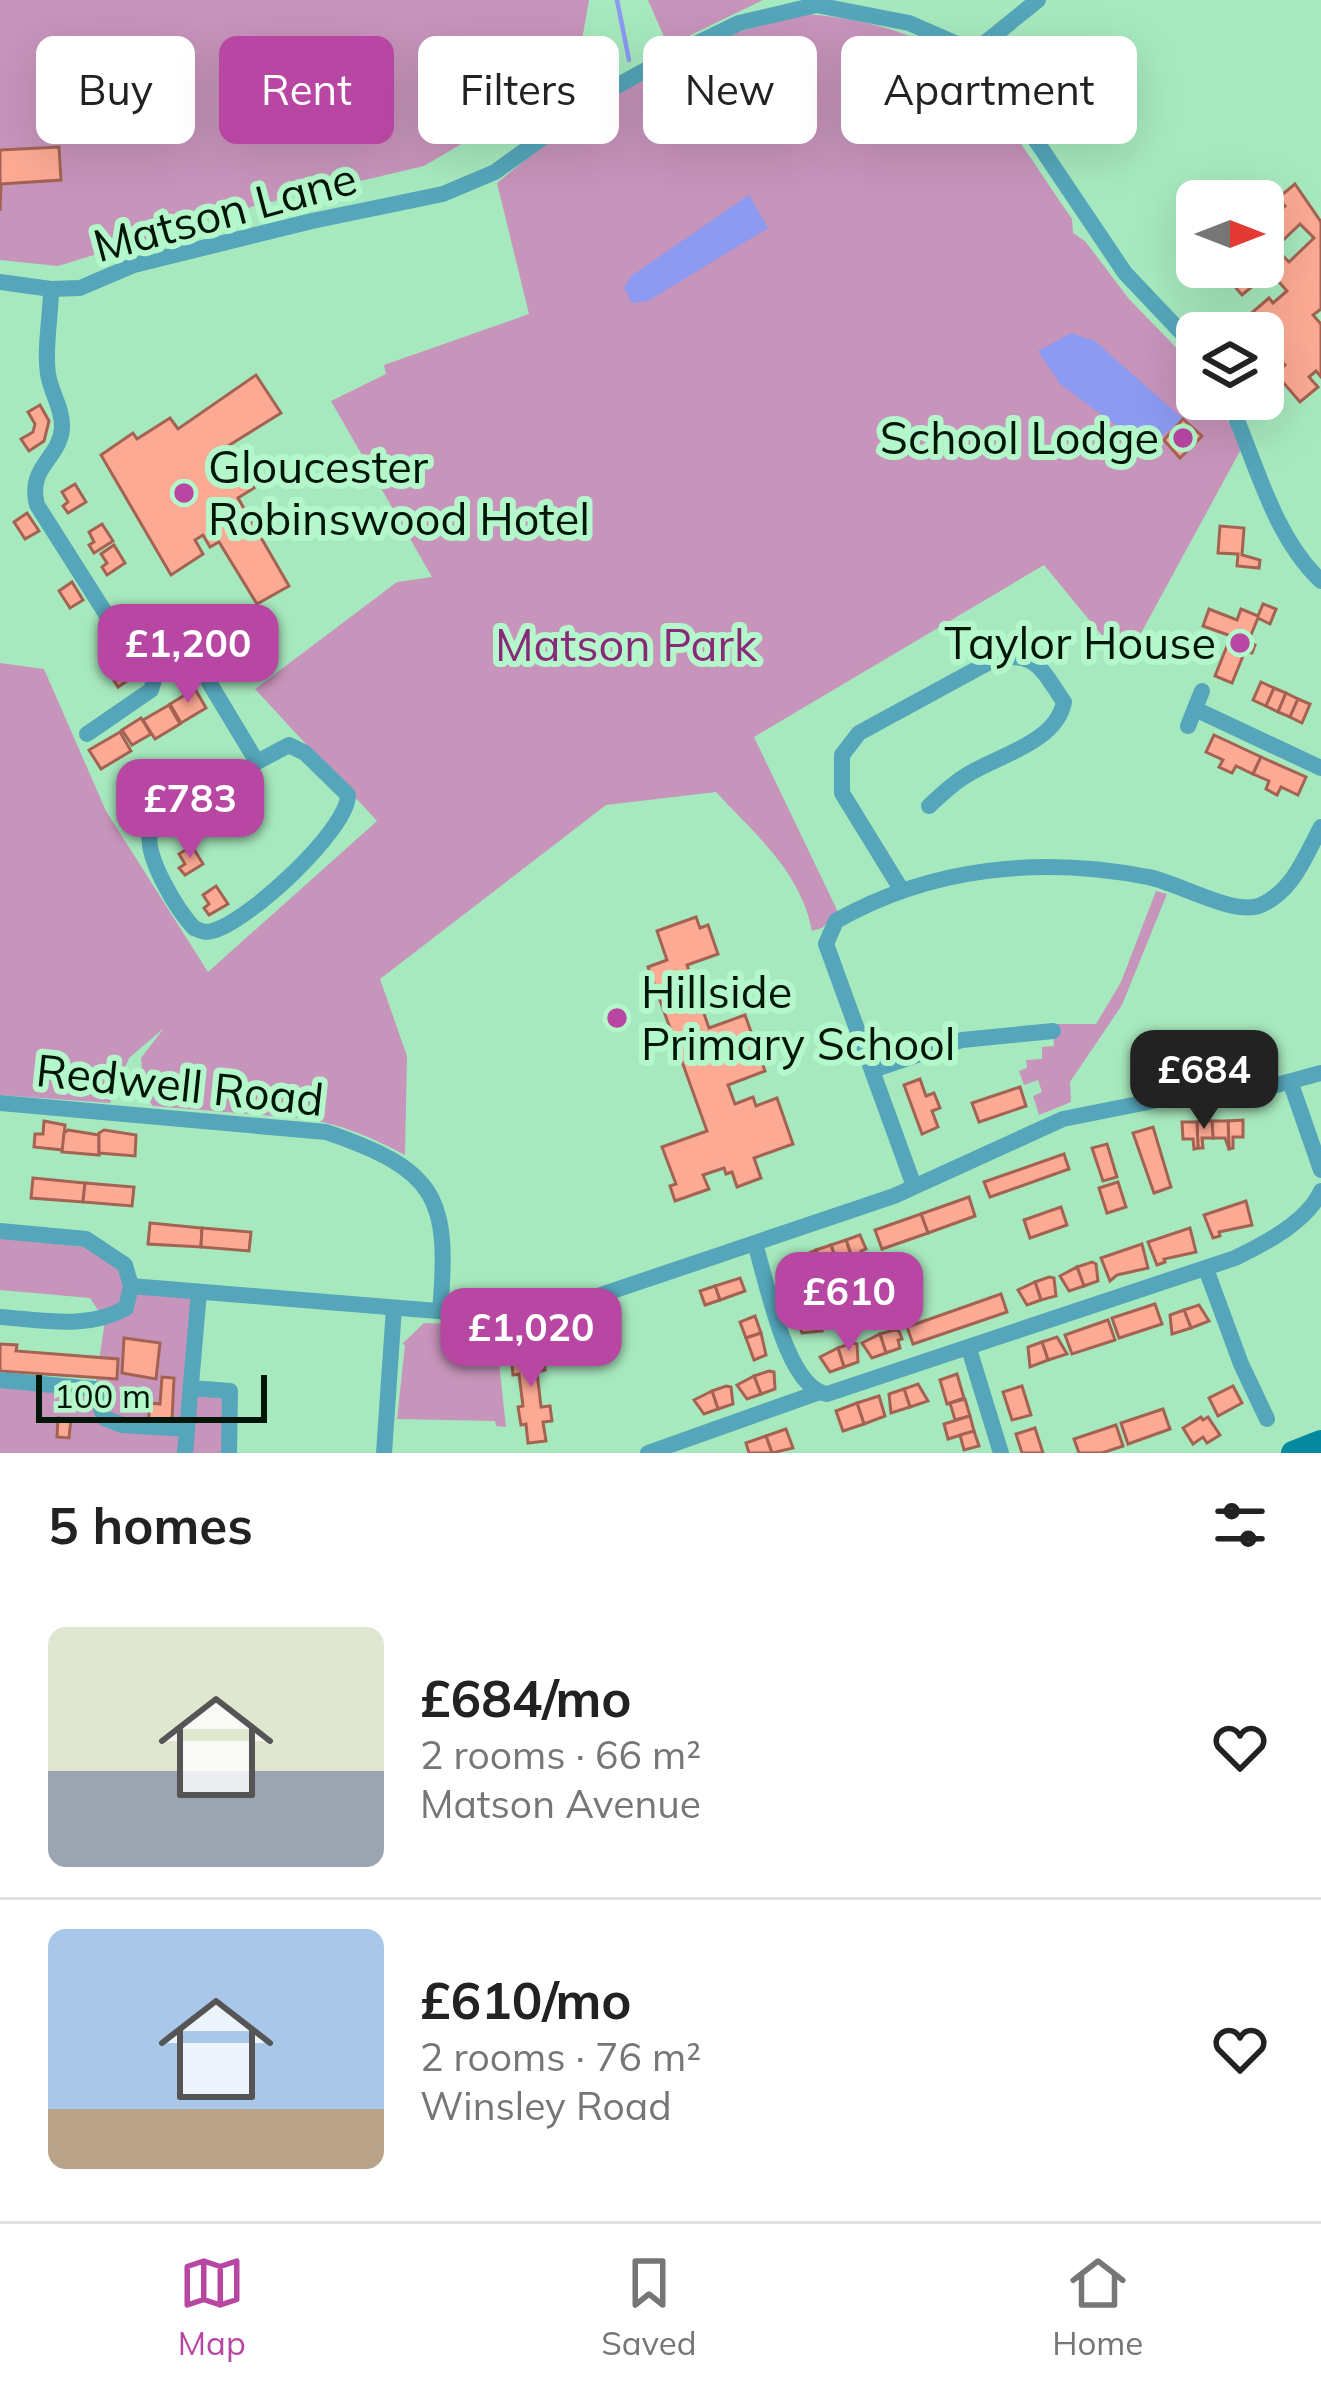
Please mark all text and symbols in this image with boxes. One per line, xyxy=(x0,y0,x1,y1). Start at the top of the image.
chip: Buy xyxy=(36,36,195,144)
chip: Rent xyxy=(219,36,394,144)
chip: Filters xyxy=(418,36,619,144)
chip: New xyxy=(643,36,817,144)
chip: Apartment xyxy=(841,36,1137,144)
street label: Matson Lane xyxy=(87,149,362,273)
north arrow xyxy=(1176,180,1284,288)
map controls xyxy=(1176,180,1284,420)
button: layers xyxy=(1176,312,1284,420)
place label: School Lodge xyxy=(880,409,1159,465)
marker: School Lodge xyxy=(1170,425,1196,451)
place label: Gloucester Robinswood Hotel xyxy=(208,438,590,546)
marker: Gloucester Robinswood Hotel xyxy=(171,480,197,506)
pin: £1,200 xyxy=(90,604,286,706)
place label: Taylor House xyxy=(944,614,1216,670)
park label: Matson Park xyxy=(495,616,758,672)
text: £1,200 xyxy=(125,618,251,667)
marker: Taylor House xyxy=(1227,630,1253,656)
pin: £783 xyxy=(119,759,261,861)
text: £783 xyxy=(143,773,237,822)
place label: Hillside Primary School xyxy=(641,963,956,1071)
marker: Hillside Primary School xyxy=(604,1005,630,1031)
pin: £684 xyxy=(1133,1030,1275,1132)
street label: Redwell Road xyxy=(34,1041,327,1127)
text: £684 xyxy=(1157,1044,1251,1093)
pin: £610 xyxy=(778,1252,920,1354)
text: £610 xyxy=(802,1266,896,1315)
pin: £1,020 xyxy=(433,1288,629,1390)
text: £1,020 xyxy=(468,1302,594,1351)
scale bar xyxy=(36,1369,267,1422)
text: 100 m xyxy=(54,1375,151,1416)
icon: filters xyxy=(1207,1492,1273,1558)
text: 5 homes xyxy=(48,1493,253,1557)
text: £684/mo xyxy=(420,1666,632,1730)
icon: home xyxy=(144,1675,288,1819)
icon: heart xyxy=(1207,1714,1273,1780)
text: 2 rooms · 66 m² xyxy=(420,1730,701,1779)
text: Matson Avenue xyxy=(420,1779,701,1828)
text: £610/mo xyxy=(420,1968,632,2032)
icon: home xyxy=(144,1977,288,2121)
icon: heart xyxy=(1207,2016,1273,2082)
text: 2 rooms · 76 m² xyxy=(420,2032,701,2081)
text: Winsley Road xyxy=(420,2081,672,2130)
tab: Map xyxy=(178,2250,246,2363)
tab: Saved xyxy=(601,2250,697,2363)
tab: Home xyxy=(1052,2250,1143,2363)

